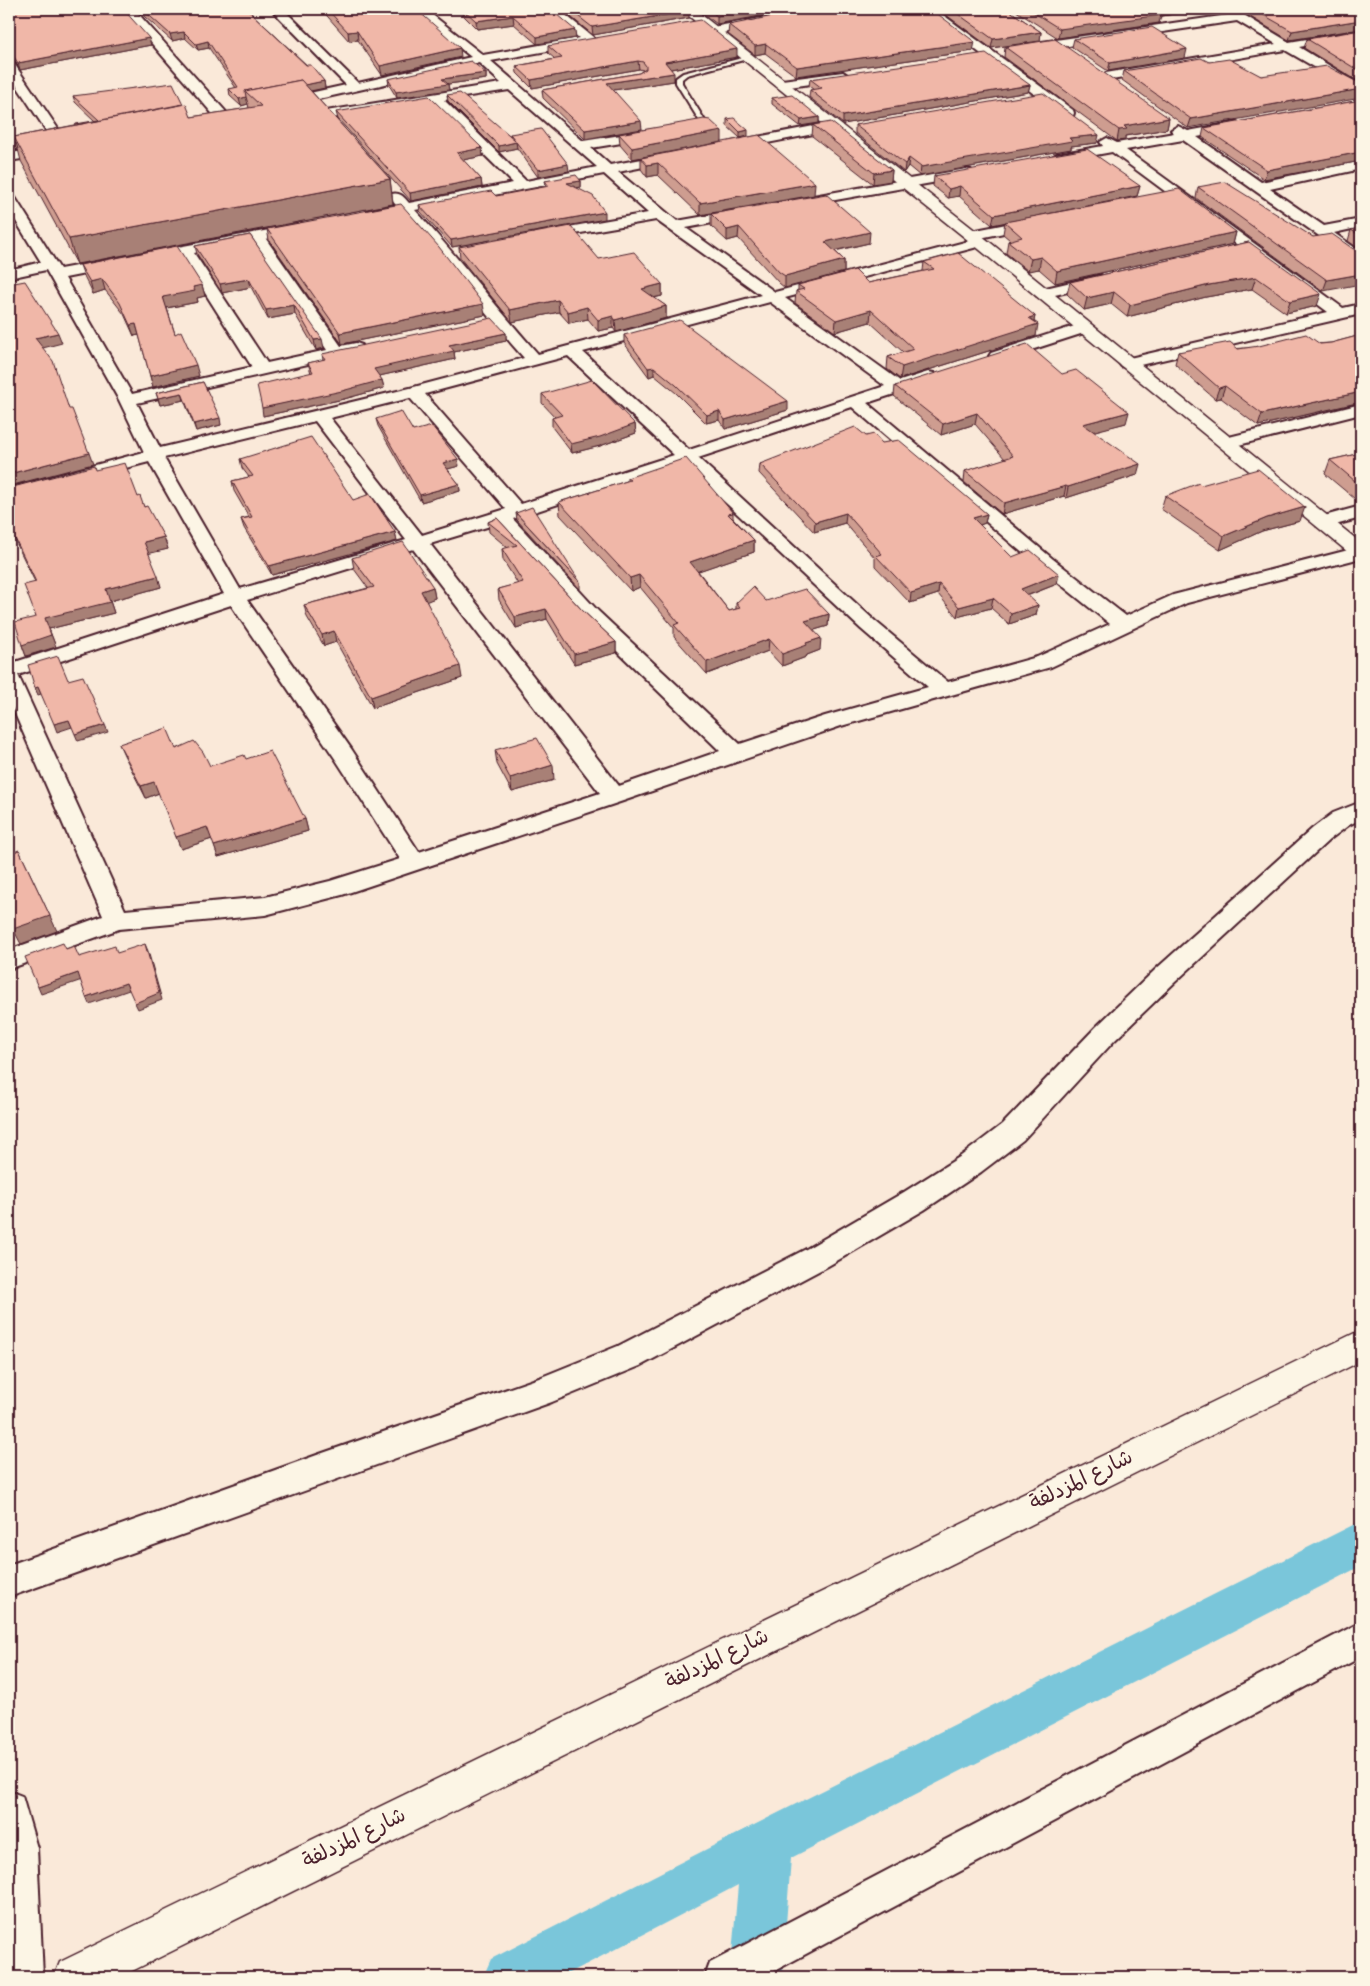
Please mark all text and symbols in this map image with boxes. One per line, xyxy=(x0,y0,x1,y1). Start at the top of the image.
street label: شارع المزدلفة xyxy=(1025,1444,1139,1520)
street label: شارع المزدلفة xyxy=(661,1623,775,1699)
street label: شارع المزدلفة xyxy=(298,1802,412,1878)

